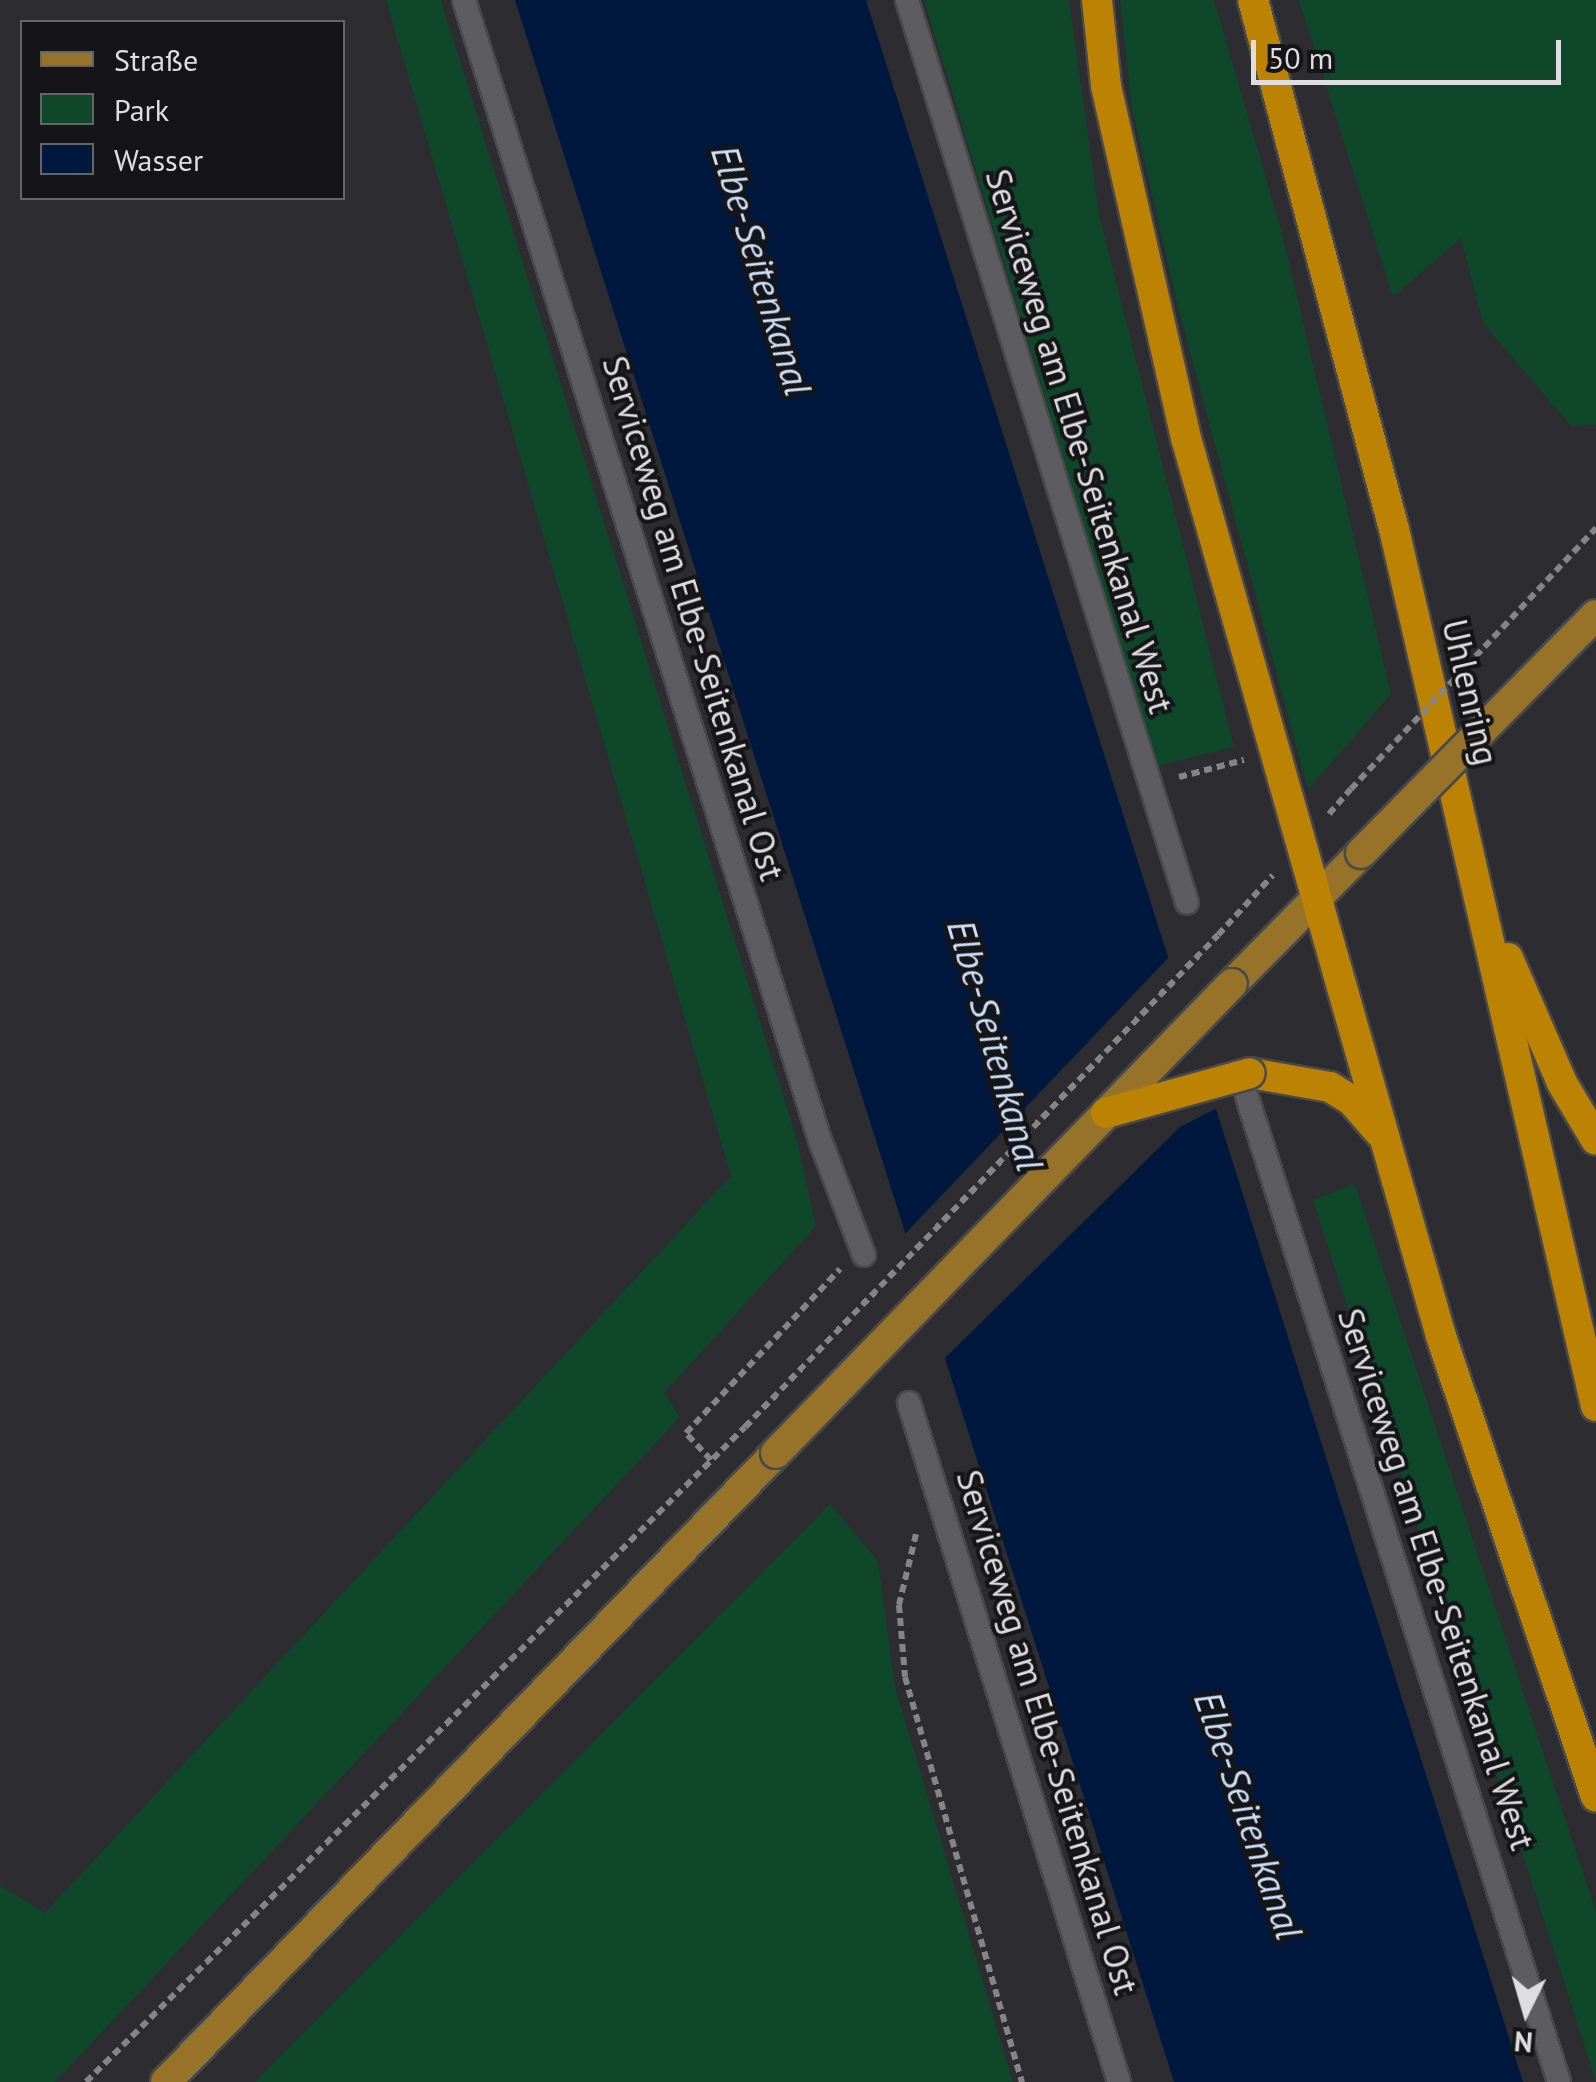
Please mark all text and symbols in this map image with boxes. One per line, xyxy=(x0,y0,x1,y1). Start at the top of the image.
legend xyxy=(20,20,345,200)
scale bar xyxy=(1256,20,1566,82)
text: 50 m xyxy=(1268,38,1333,77)
text: Straße xyxy=(114,40,198,79)
text: Park xyxy=(114,90,169,129)
water label: Elbe-Seitenkanal xyxy=(702,139,822,401)
text: Wasser xyxy=(114,140,203,179)
street label: Serviceweg am Elbe-Seitenkanal West xyxy=(977,164,1183,718)
street label: Serviceweg am Elbe-Seitenkanal Ost xyxy=(594,351,794,885)
street label: Uhlenring xyxy=(1434,615,1508,769)
water label: Elbe-Seitenkanal xyxy=(938,914,1054,1176)
street label: Serviceweg am Elbe-Seitenkanal West xyxy=(1329,1303,1545,1855)
street label: Serviceweg am Elbe-Seitenkanal Ost xyxy=(948,1465,1148,1999)
water label: Elbe-Seitenkanal xyxy=(1185,1685,1313,1945)
north arrow xyxy=(1476,1962,1576,2062)
text: N xyxy=(1513,2023,1534,2062)

